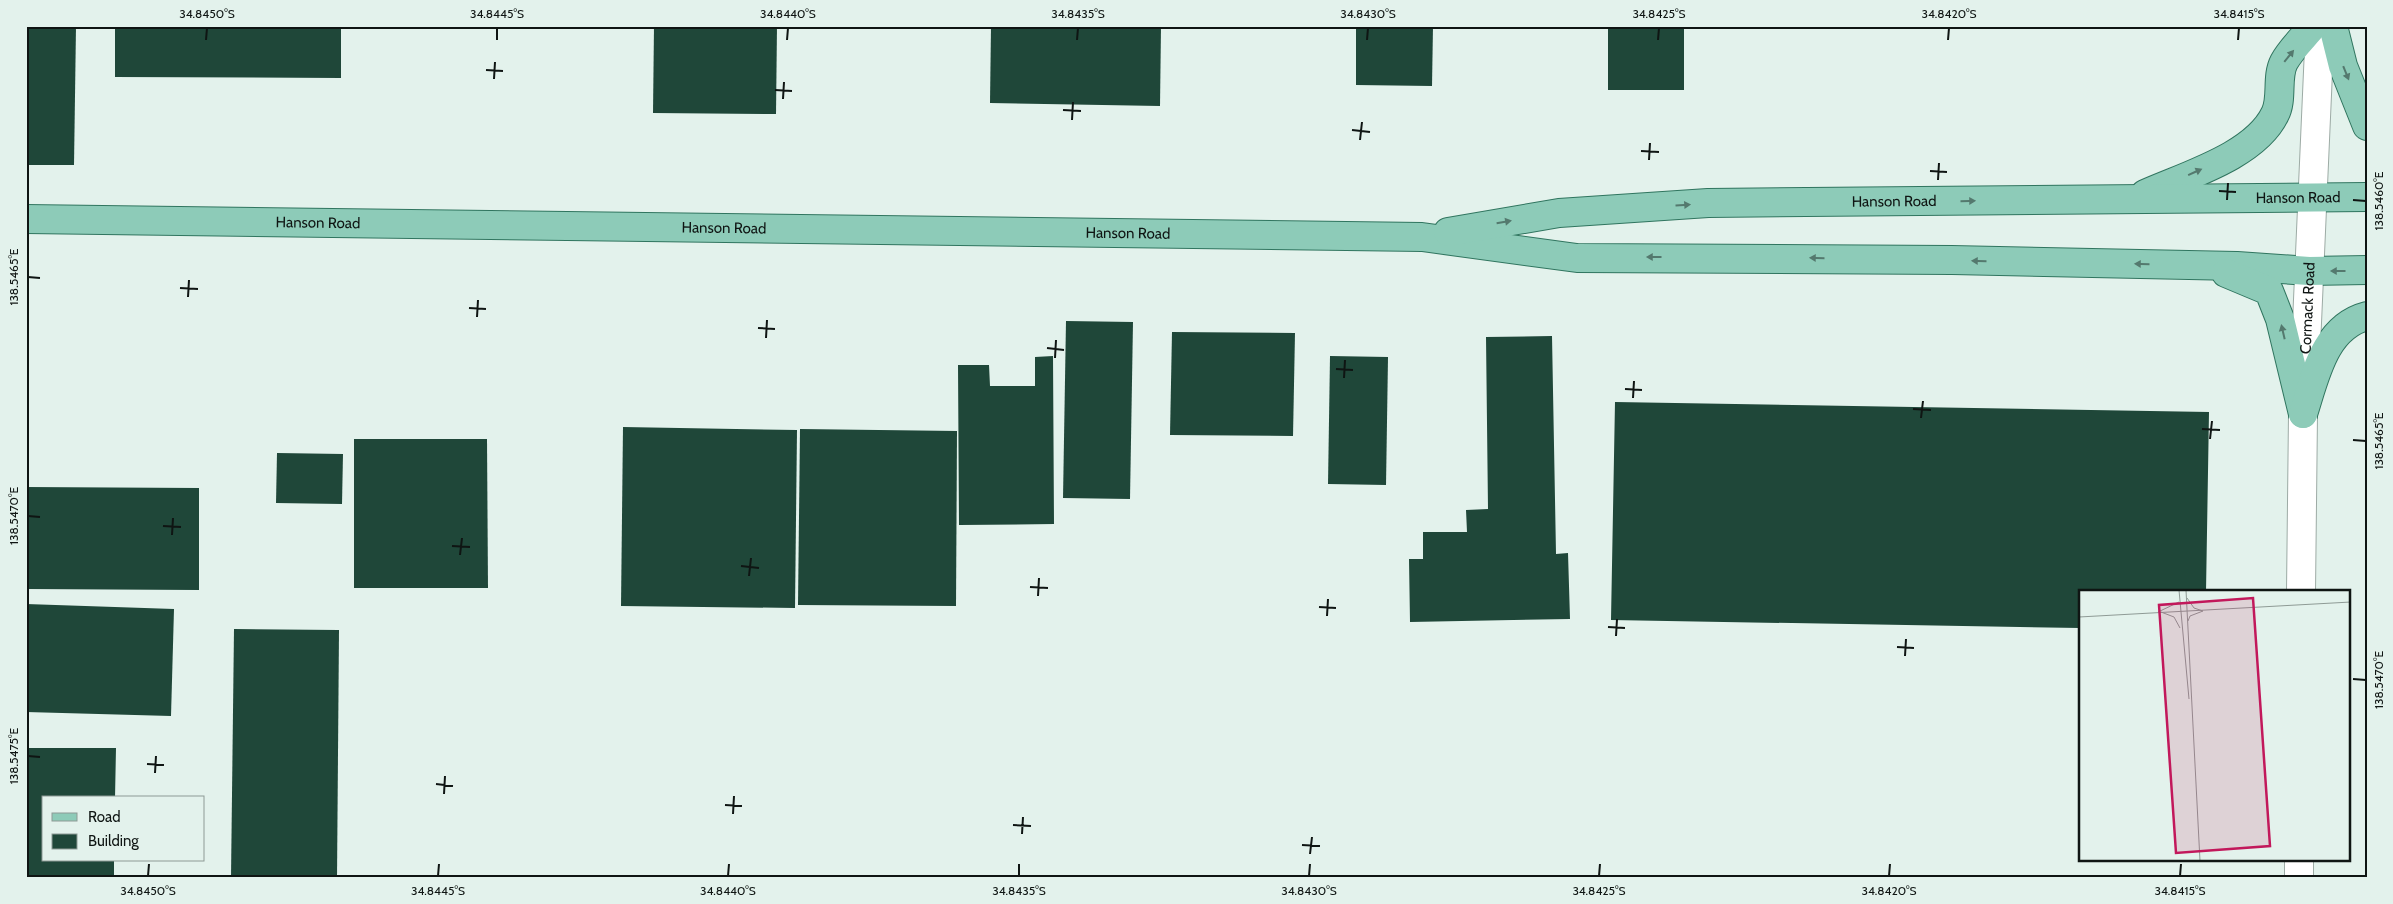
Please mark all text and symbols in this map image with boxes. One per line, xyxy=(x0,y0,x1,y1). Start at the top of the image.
text: 34.8450°S xyxy=(179,6,235,21)
text: 34.8445°S xyxy=(470,6,524,21)
text: 34.8440°S xyxy=(760,6,816,21)
text: 34.8435°S xyxy=(1051,6,1105,21)
text: 34.8430°S xyxy=(1340,6,1396,21)
text: 34.8425°S xyxy=(1632,6,1686,21)
text: 34.8420°S xyxy=(1921,6,1977,21)
text: 34.8415°S xyxy=(2214,6,2264,21)
one-way arrow xyxy=(2284,50,2295,63)
one-way arrow xyxy=(2342,66,2350,81)
one-way arrow xyxy=(2188,168,2202,176)
text: 138.5460°E xyxy=(2371,171,2386,230)
street label: Hanson Road xyxy=(2256,188,2341,207)
street label: Hanson Road xyxy=(1852,192,1937,211)
one-way arrow xyxy=(1960,197,1976,205)
one-way arrow xyxy=(1675,200,1691,208)
street label: Hanson Road xyxy=(275,213,361,232)
street label: Hanson Road xyxy=(681,218,766,238)
one-way arrow xyxy=(1496,218,1512,226)
street label: Hanson Road xyxy=(1085,224,1170,243)
text: 138.5465°E xyxy=(6,248,21,306)
one-way arrow xyxy=(1646,254,1662,262)
one-way arrow xyxy=(1809,254,1825,262)
one-way arrow xyxy=(1971,256,1987,264)
one-way arrow xyxy=(2134,260,2150,268)
street label: Cormack Road xyxy=(2297,262,2319,354)
one-way arrow xyxy=(2330,267,2346,275)
one-way arrow xyxy=(2279,325,2287,340)
text: 138.5465°E xyxy=(2371,412,2386,470)
text: 138.5470°E xyxy=(6,487,21,545)
inset map xyxy=(2079,590,2350,862)
text: 138.5470°E xyxy=(2371,651,2386,709)
text: 138.5475°E xyxy=(6,728,21,784)
legend xyxy=(42,796,205,862)
text: Road xyxy=(88,808,121,826)
text: Building xyxy=(88,832,139,850)
text: 34.8450°S xyxy=(120,883,176,898)
text: 34.8445°S xyxy=(411,883,465,898)
text: 34.8440°S xyxy=(700,883,756,898)
text: 34.8435°S xyxy=(992,883,1046,898)
text: 34.8430°S xyxy=(1281,883,1337,898)
text: 34.8425°S xyxy=(1572,883,1626,898)
text: 34.8420°S xyxy=(1861,883,1917,898)
text: 34.8415°S xyxy=(2155,883,2205,898)

